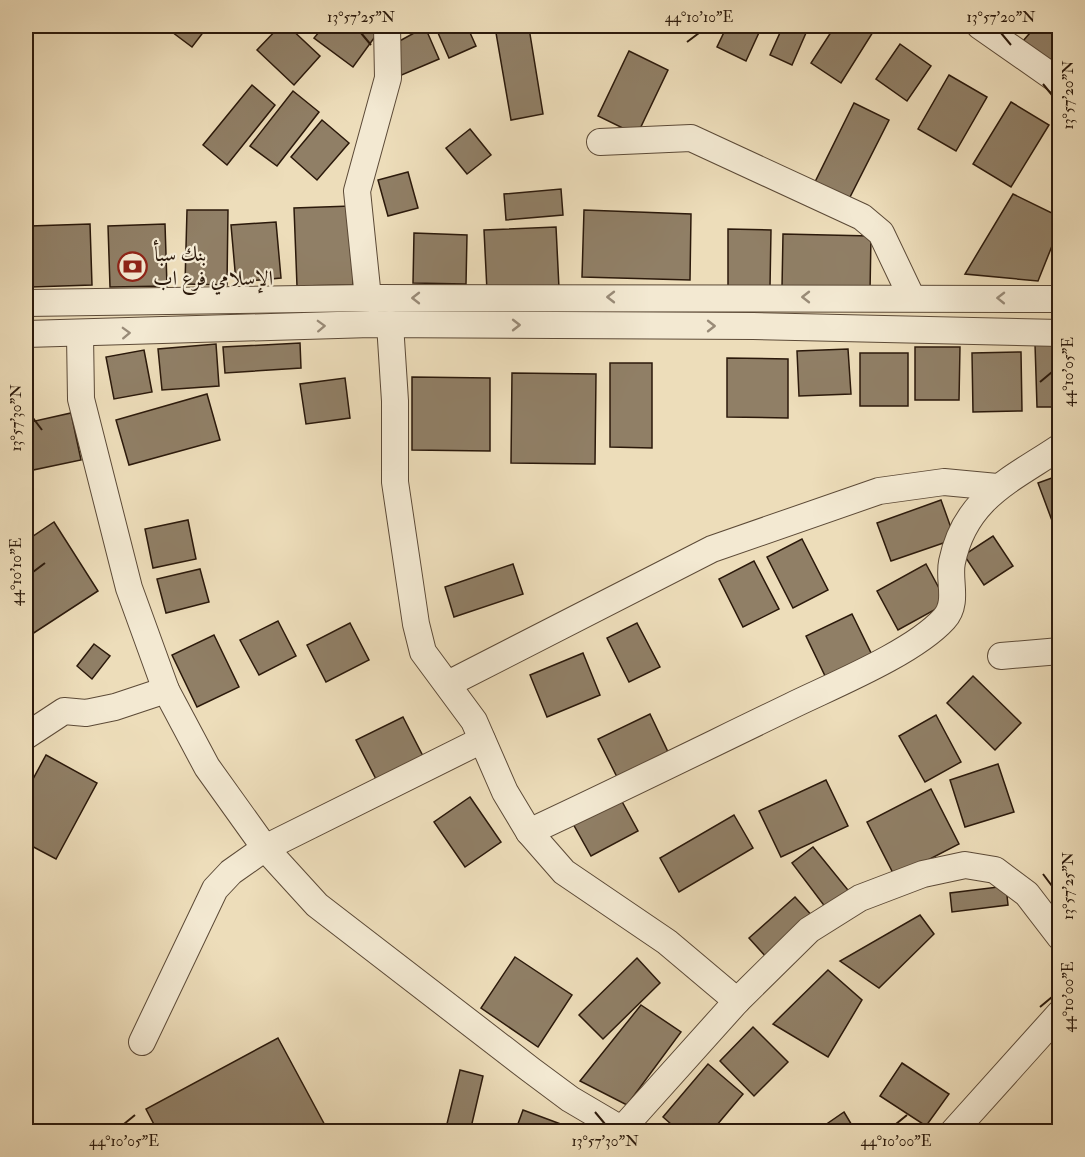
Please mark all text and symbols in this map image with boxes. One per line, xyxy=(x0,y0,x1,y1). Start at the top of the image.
text: 13°57'25"N xyxy=(327,8,395,27)
text: 44°10'10"E xyxy=(665,8,733,27)
text: 13°57'20"N xyxy=(966,8,1036,27)
text: 13°57'20"N xyxy=(1059,60,1078,130)
place label: بنك سبأ الإسلامي فرع اب xyxy=(153,239,273,296)
bank icon: بنك سبأ الإسلامي فرع اب xyxy=(116,250,148,282)
one-way arrow xyxy=(607,291,616,303)
one-way arrow xyxy=(802,291,811,303)
one-way arrow xyxy=(412,292,421,304)
one-way arrow xyxy=(997,292,1006,304)
one-way arrow xyxy=(316,319,325,332)
one-way arrow xyxy=(511,319,520,331)
one-way arrow xyxy=(706,320,715,332)
one-way arrow xyxy=(121,327,130,339)
text: 44°10'05"E xyxy=(1059,337,1078,407)
text: 13°57'30"N xyxy=(7,384,26,452)
text: 44°10'10"E xyxy=(7,538,26,606)
text: 13°57'25"N xyxy=(1059,852,1078,920)
text: 44°10'00"E xyxy=(1059,961,1078,1033)
text: 44°10'05"E xyxy=(89,1132,159,1151)
text: 13°57'30"N xyxy=(571,1132,639,1151)
text: 44°10'00"E xyxy=(860,1132,932,1151)

